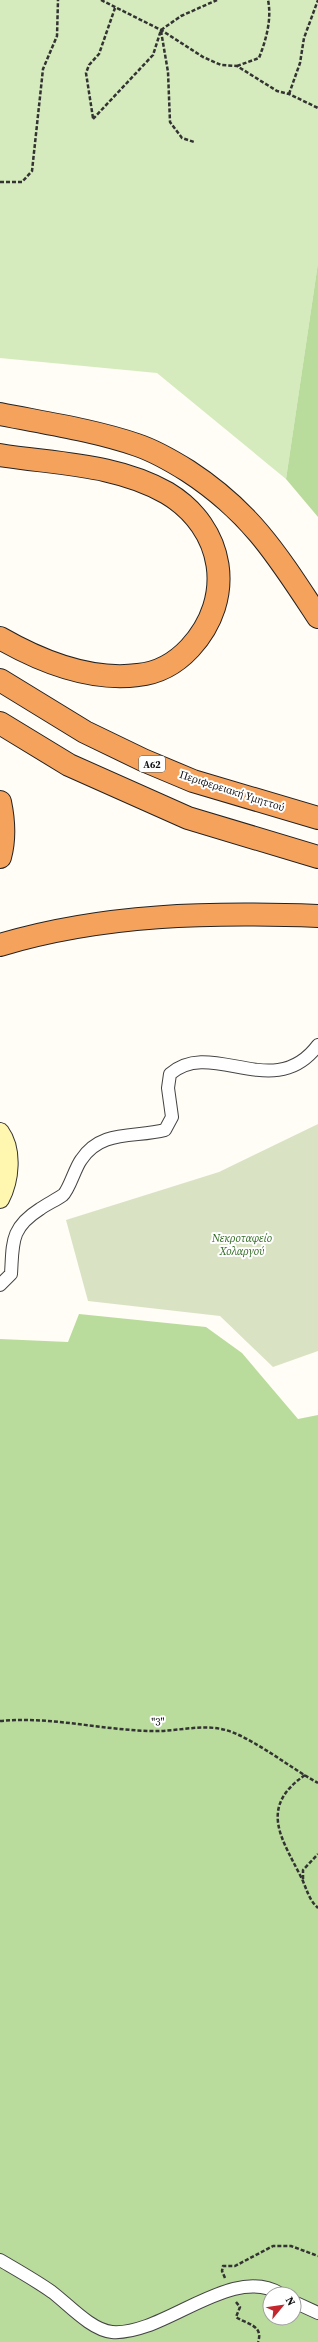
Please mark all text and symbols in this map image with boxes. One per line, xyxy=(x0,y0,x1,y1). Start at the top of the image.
road number: Α62 xyxy=(139,756,165,772)
street label: Περιφερειακή Υμηττού xyxy=(178,767,287,815)
park label: Νεκροταφείο Χολαργού xyxy=(211,1231,272,1259)
street label: "3" xyxy=(151,1714,165,1730)
north arrow xyxy=(262,2286,302,2326)
text: N xyxy=(282,2294,299,2309)

